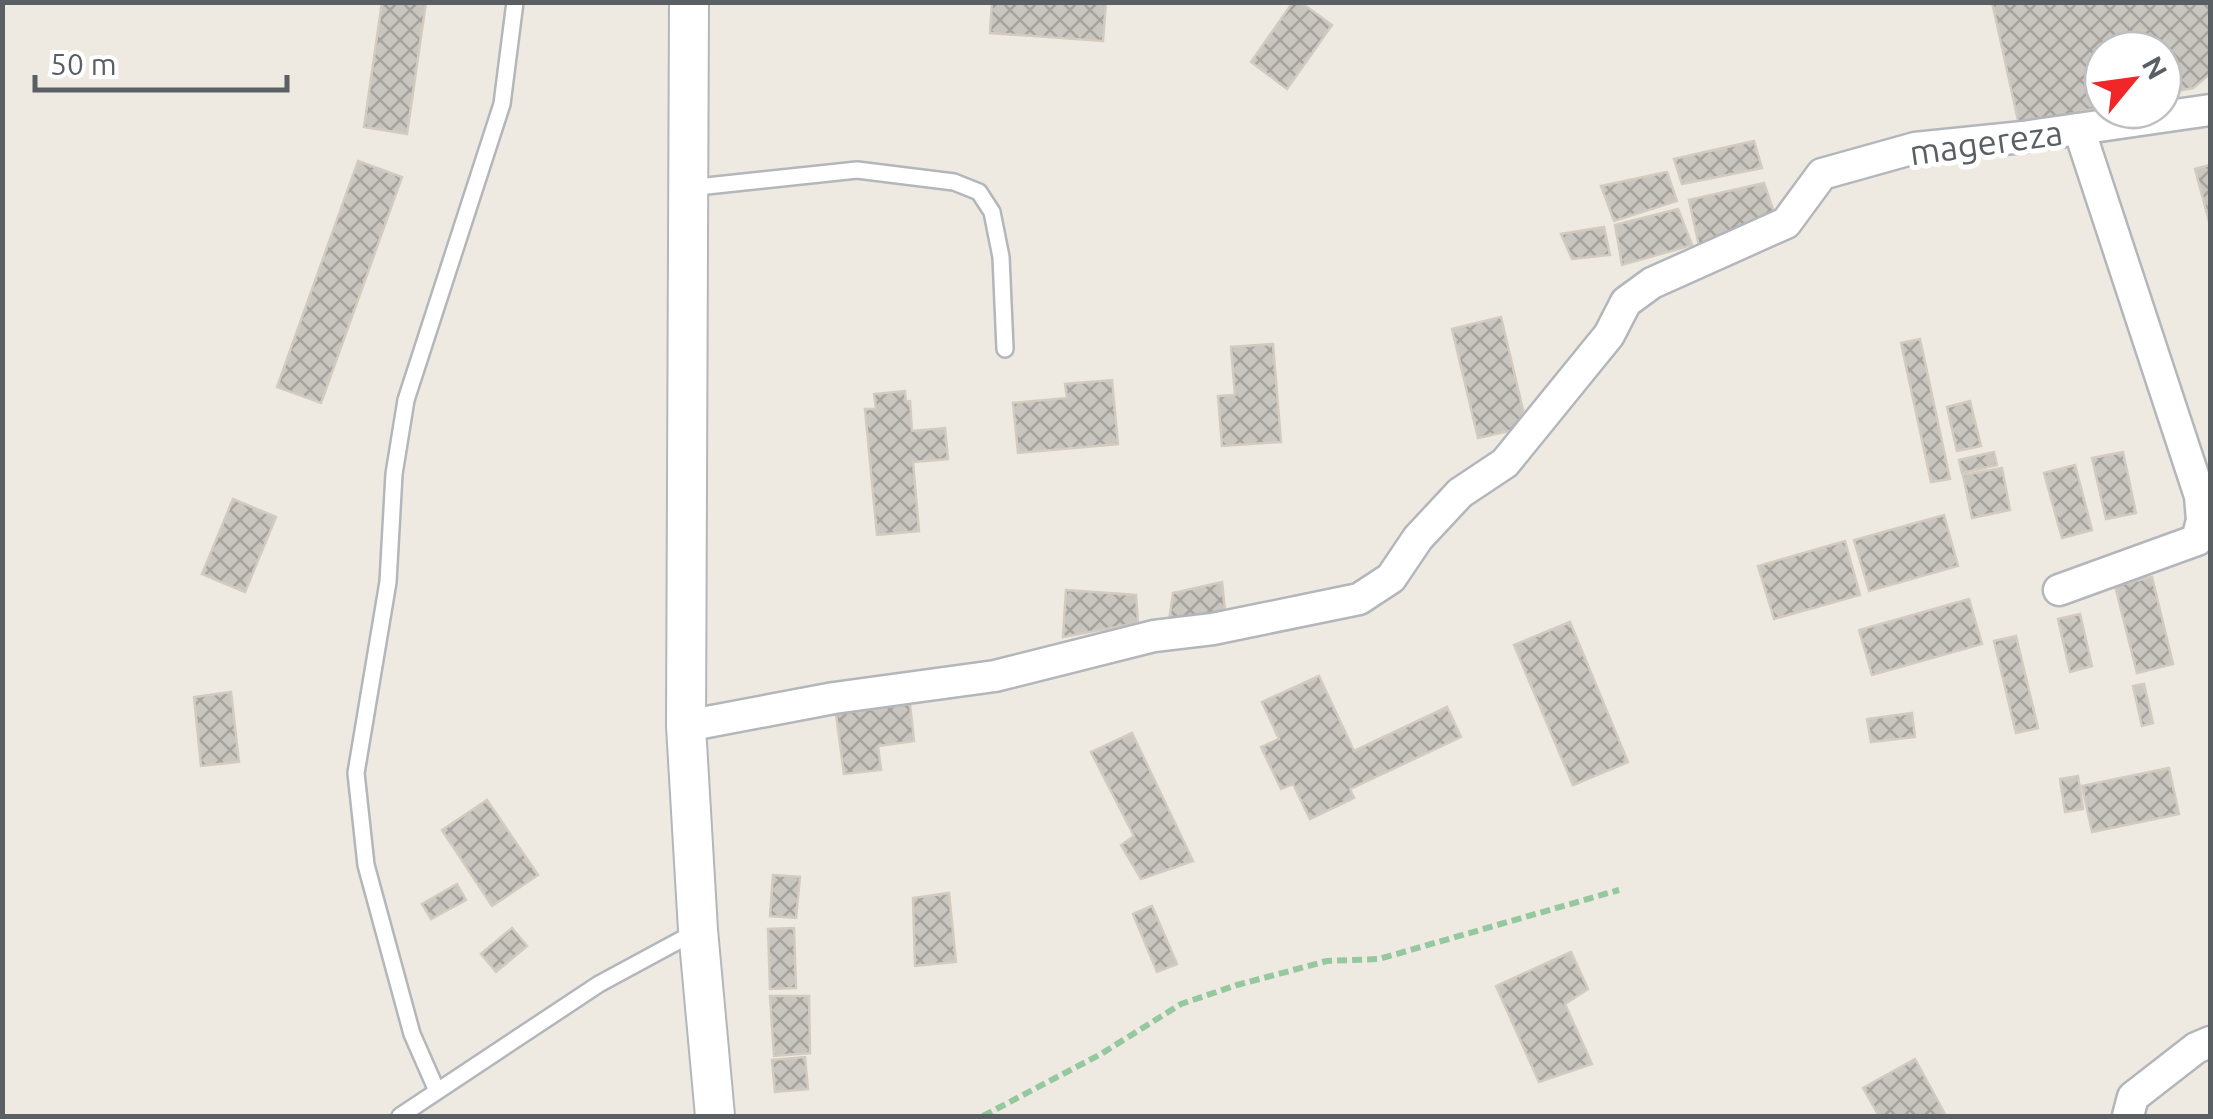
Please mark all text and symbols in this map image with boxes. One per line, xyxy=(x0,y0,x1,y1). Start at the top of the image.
scale bar xyxy=(35,30,288,92)
north arrow xyxy=(2083,30,2183,130)
text: 50 m xyxy=(50,47,117,81)
text: N xyxy=(2137,51,2174,84)
street label: magereza xyxy=(1907,111,2065,173)

